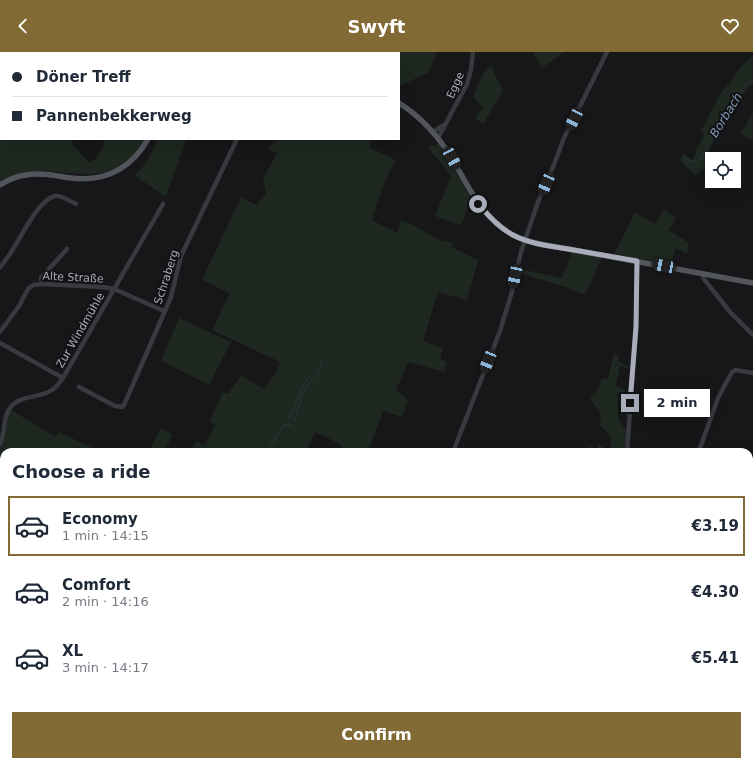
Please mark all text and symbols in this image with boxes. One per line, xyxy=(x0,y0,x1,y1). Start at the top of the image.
icon: back xyxy=(12,15,34,37)
icon: heart xyxy=(719,15,741,37)
text: Swyft xyxy=(348,16,405,37)
text: Döner Treff xyxy=(36,68,131,86)
street label: Egge xyxy=(444,70,467,100)
water label: Borbach xyxy=(707,90,745,140)
car xyxy=(563,106,585,132)
text: Pannenbekkerweg xyxy=(36,107,192,125)
car xyxy=(441,145,463,171)
map controls xyxy=(705,152,741,188)
button: locate xyxy=(705,152,741,188)
car xyxy=(536,171,556,197)
route start xyxy=(469,195,487,213)
street label: Schraberg xyxy=(152,248,181,306)
car xyxy=(651,258,677,274)
car xyxy=(507,263,523,289)
street label: Alte Straße xyxy=(42,269,104,286)
street label: Zur Windmühle xyxy=(54,290,107,370)
car xyxy=(478,348,498,374)
callout: 2 min xyxy=(644,389,710,417)
route end xyxy=(621,394,639,412)
text: 2 min xyxy=(657,395,697,410)
text: Choose a ride xyxy=(12,461,151,482)
icon: car xyxy=(14,508,50,544)
text: Economy xyxy=(62,510,138,528)
text: €3.19 xyxy=(692,517,739,535)
text: 1 min · 14:15 xyxy=(62,528,149,543)
icon: car xyxy=(14,574,50,610)
text: Comfort xyxy=(62,576,130,594)
text: €4.30 xyxy=(692,583,739,601)
text: 2 min · 14:16 xyxy=(62,594,149,609)
icon: car xyxy=(14,640,50,676)
text: XL xyxy=(62,642,83,660)
text: €5.41 xyxy=(692,649,739,667)
text: 3 min · 14:17 xyxy=(62,660,149,675)
button: Confirm xyxy=(12,712,741,758)

